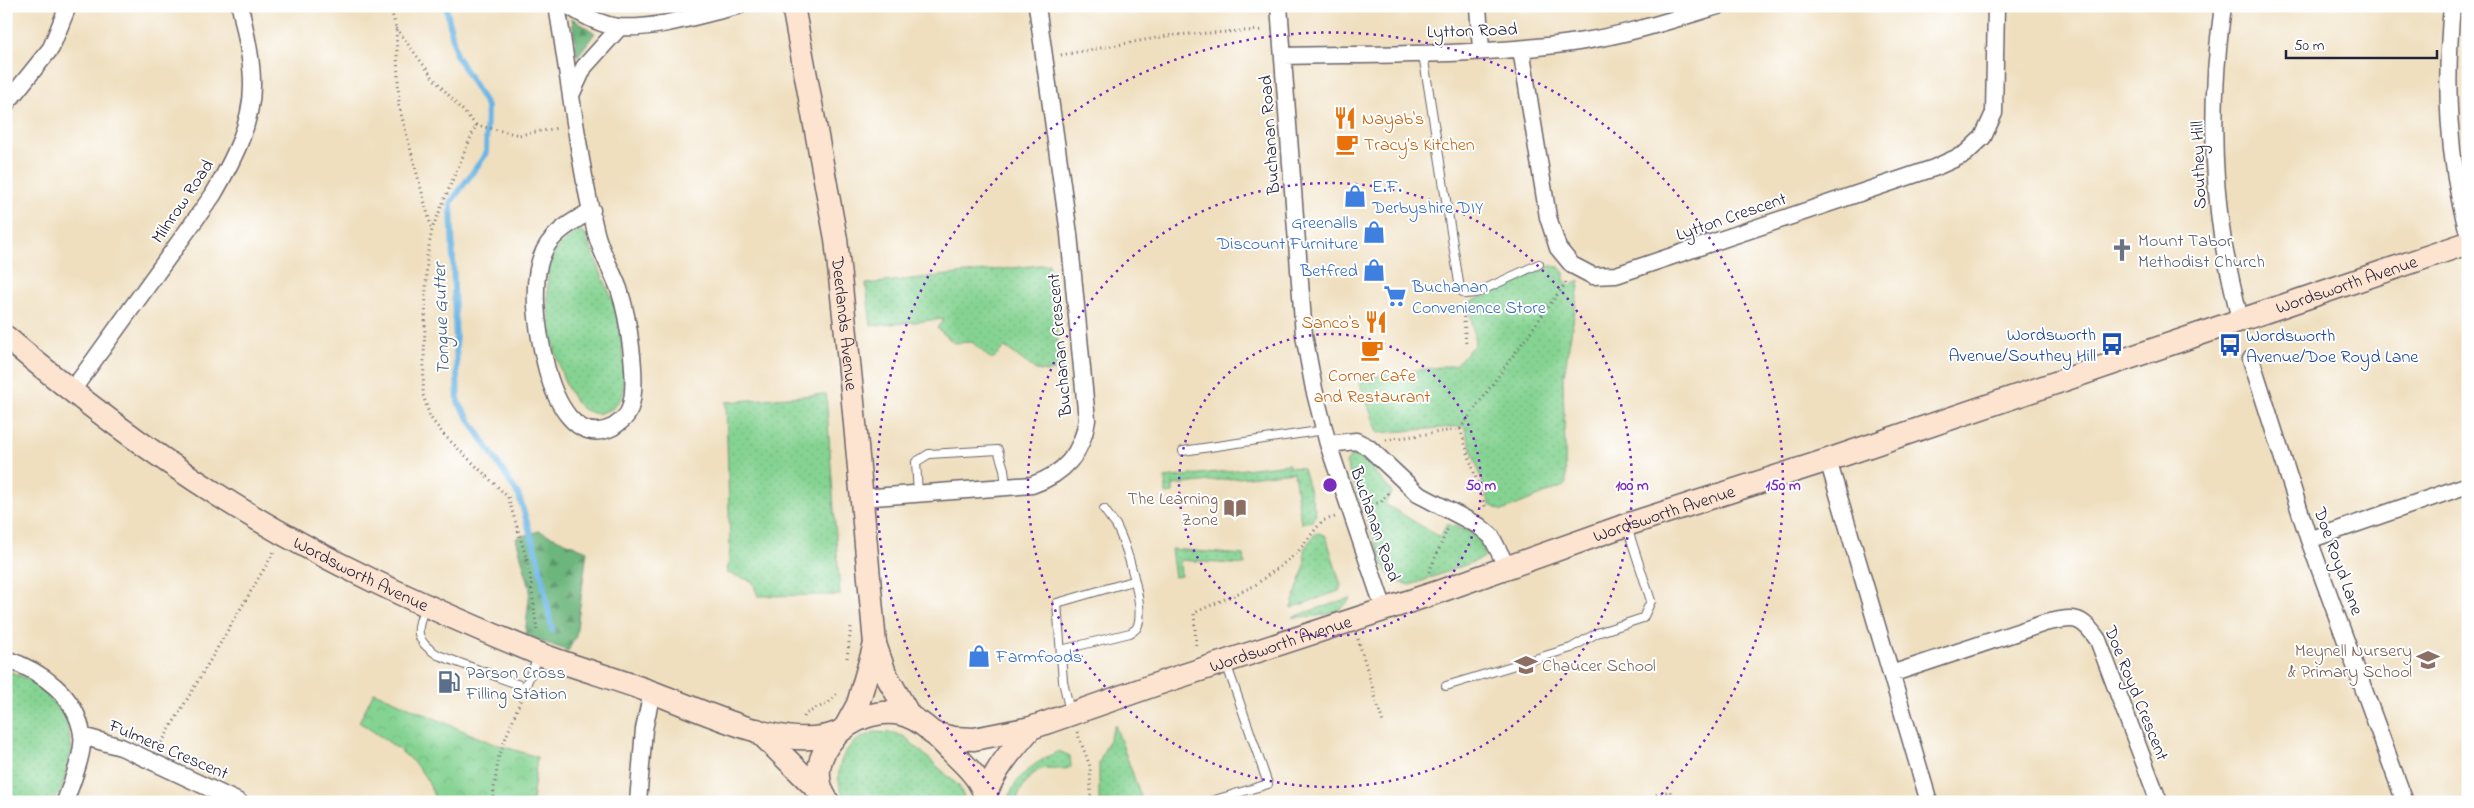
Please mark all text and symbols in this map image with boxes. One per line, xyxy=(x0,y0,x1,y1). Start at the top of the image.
street label: Lytton Road xyxy=(1426,17,1518,47)
scale bar xyxy=(2286,28,2438,60)
text: 50 m xyxy=(2294,35,2325,57)
street label: Buchanan Road xyxy=(1254,74,1288,196)
restaurant icon: Nayab's xyxy=(1332,105,1358,131)
place label: Nayab's xyxy=(1362,107,1424,133)
street label: Southey Hill xyxy=(2185,120,2215,209)
cafe icon: Tracy’s Kitchen xyxy=(1334,131,1360,157)
place label: Tracy’s Kitchen xyxy=(1364,133,1475,159)
street label: Milnrow Road xyxy=(146,155,221,249)
place label: E.F. Derbyshire DIY xyxy=(1371,175,1484,222)
shop icon: E.F. Derbyshire DIY xyxy=(1342,183,1368,209)
street label: Lytton Crescent xyxy=(1673,187,1790,249)
place label: Greenalls Discount Furniture xyxy=(1216,211,1359,258)
shop icon: Greenalls Discount Furniture xyxy=(1361,219,1387,245)
place label: Mount Tabor Methodist Church xyxy=(2138,229,2265,276)
church icon: Mount Tabor Methodist Church xyxy=(2109,237,2135,263)
street label: Wordsworth Avenue xyxy=(2273,250,2422,322)
street label: Deerlands Avenue xyxy=(823,255,863,393)
shop icon: Betfred xyxy=(1361,257,1387,283)
place label: Betfred xyxy=(1299,259,1358,285)
water label: Tongue Gutter xyxy=(427,260,459,375)
street label: Buchanan Crescent xyxy=(1042,272,1080,419)
place label: Buchanan Convenience Store xyxy=(1411,275,1547,322)
supermarket icon: Buchanan Convenience Store xyxy=(1382,283,1408,309)
restaurant icon: Sanco's xyxy=(1363,309,1389,335)
place label: Sanco's xyxy=(1301,311,1360,337)
place label: Wordsworth Avenue/Southey Hill xyxy=(1949,323,2096,370)
place label: Wordsworth Avenue/Doe Royd Lane xyxy=(2246,324,2419,371)
bus stop icon: Wordsworth Avenue/Southey Hill xyxy=(2099,331,2125,357)
bus stop icon: Wordsworth Avenue/Doe Royd Lane xyxy=(2217,332,2243,358)
cafe icon: Corner Cafe and Restaurant xyxy=(1359,337,1385,363)
place label: Corner Cafe and Restaurant xyxy=(1314,364,1430,411)
street label: Buchanan Road xyxy=(1342,463,1406,585)
text: 50 m xyxy=(1466,475,1497,497)
text: 100 m xyxy=(1615,475,1649,497)
text: 150 m xyxy=(1765,475,1801,497)
centre of rings xyxy=(1321,476,1339,494)
street label: Wordsworth Avenue xyxy=(1590,479,1740,551)
place label: The Learning Zone xyxy=(1127,487,1219,534)
library icon: The Learning Zone xyxy=(1222,495,1248,521)
street label: Doe Royd Lane xyxy=(2305,503,2369,620)
street label: Wordsworth Avenue xyxy=(288,531,433,620)
street label: Wordsworth Avenue xyxy=(1207,610,1356,681)
street label: Doe Royd Crescent xyxy=(2096,622,2174,765)
place label: Meynell Nursery & Primary School xyxy=(2288,639,2412,686)
shop icon: Farmfoods xyxy=(966,643,992,669)
place label: Farmfoods xyxy=(995,645,1082,671)
school or university icon: Meynell Nursery & Primary School xyxy=(2415,647,2441,673)
school or university icon: Chaucer School xyxy=(1513,652,1539,678)
place label: Chaucer School xyxy=(1542,654,1656,680)
place label: Parson Cross Filling Station xyxy=(465,661,567,709)
fuel station icon: Parson Cross Filling Station xyxy=(436,669,462,695)
street label: Fulmere Crescent xyxy=(104,714,232,788)

